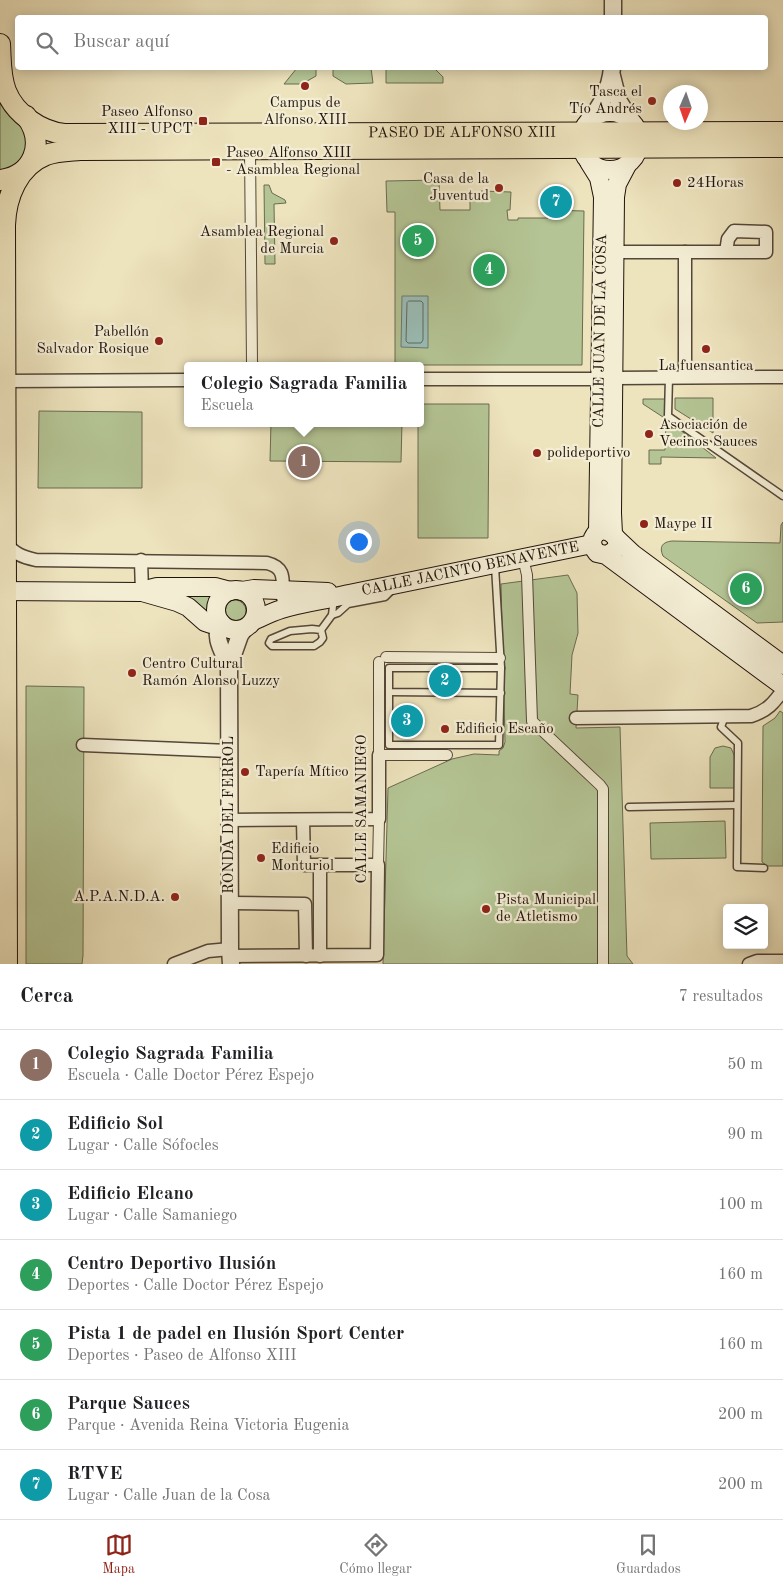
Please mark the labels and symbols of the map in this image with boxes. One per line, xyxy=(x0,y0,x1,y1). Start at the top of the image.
marker: Campus de Alfonso XIII xyxy=(299,80,311,92)
place label: Tasca el Tío Andrés xyxy=(569,85,642,117)
north arrow xyxy=(663,85,708,130)
marker: Tasca el Tío Andrés xyxy=(646,95,658,107)
place label: Campus de Alfonso XIII xyxy=(263,96,347,128)
place label: Paseo Alfonso XIII - UPCT xyxy=(101,105,193,137)
marker: Paseo Alfonso XIII - UPCT xyxy=(197,115,209,127)
street label: PASEO DE ALFONSO XIII xyxy=(368,125,556,141)
place label: Paseo Alfonso XIII - Asamblea Regional xyxy=(226,146,360,178)
marker: Paseo Alfonso XIII - Asamblea Regional xyxy=(210,156,222,168)
place label: Casa de la Juventud xyxy=(423,172,490,204)
place label: 24Horas xyxy=(687,176,744,191)
marker: 24Horas xyxy=(671,177,683,189)
marker: Casa de la Juventud xyxy=(493,182,505,194)
pin: 7 xyxy=(540,183,572,221)
pin: 5 xyxy=(402,222,434,260)
place label: Asamblea Regional de Murcia xyxy=(200,225,325,257)
street label: CALLE JUAN DE LA COSA xyxy=(592,233,610,428)
marker: Asamblea Regional de Murcia xyxy=(328,235,340,247)
pin: 4 xyxy=(473,251,505,289)
place label: Pabellón Salvador Rosique xyxy=(37,325,149,357)
marker: Pabellón Salvador Rosique xyxy=(153,335,165,347)
marker: La fuensantica xyxy=(700,343,712,355)
place label: La fuensantica xyxy=(659,359,754,374)
place label: Asociación de Vecinos Sauces xyxy=(659,418,758,450)
marker: Asociación de Vecinos Sauces xyxy=(643,428,655,440)
pin: 1 xyxy=(288,443,320,481)
place label: polideportivo xyxy=(547,446,630,461)
marker: polideportivo xyxy=(531,447,543,459)
place label: Maype II xyxy=(654,517,712,532)
marker: Maype II xyxy=(638,518,650,530)
your location xyxy=(346,529,372,555)
street label: CALLE JACINTO BENAVENTE xyxy=(360,539,580,599)
pin: 6 xyxy=(730,570,762,608)
place label: Centro Cultural Ramón Alonso Luzzy xyxy=(142,657,280,689)
pin: 2 xyxy=(429,662,461,700)
marker: Centro Cultural Ramón Alonso Luzzy xyxy=(126,667,138,679)
pin: 3 xyxy=(391,702,423,740)
place label: Edificio Escaño xyxy=(455,722,554,737)
marker: Edificio Escaño xyxy=(439,723,451,735)
street label: CALLE SAMANIEGO xyxy=(355,735,370,883)
street label: RONDA DEL FERROL xyxy=(222,736,237,894)
place label: Tapería Mítico xyxy=(255,765,349,780)
marker: Tapería Mítico xyxy=(239,766,251,778)
place label: Edificio Monturiol xyxy=(271,842,334,874)
marker: Edificio Monturiol xyxy=(255,852,267,864)
place label: A.P.A.N.D.A. xyxy=(73,890,165,905)
marker: A.P.A.N.D.A. xyxy=(169,891,181,903)
place label: Pista Municipal de Atletismo xyxy=(496,893,596,925)
marker: Pista Municipal de Atletismo xyxy=(480,903,492,915)

